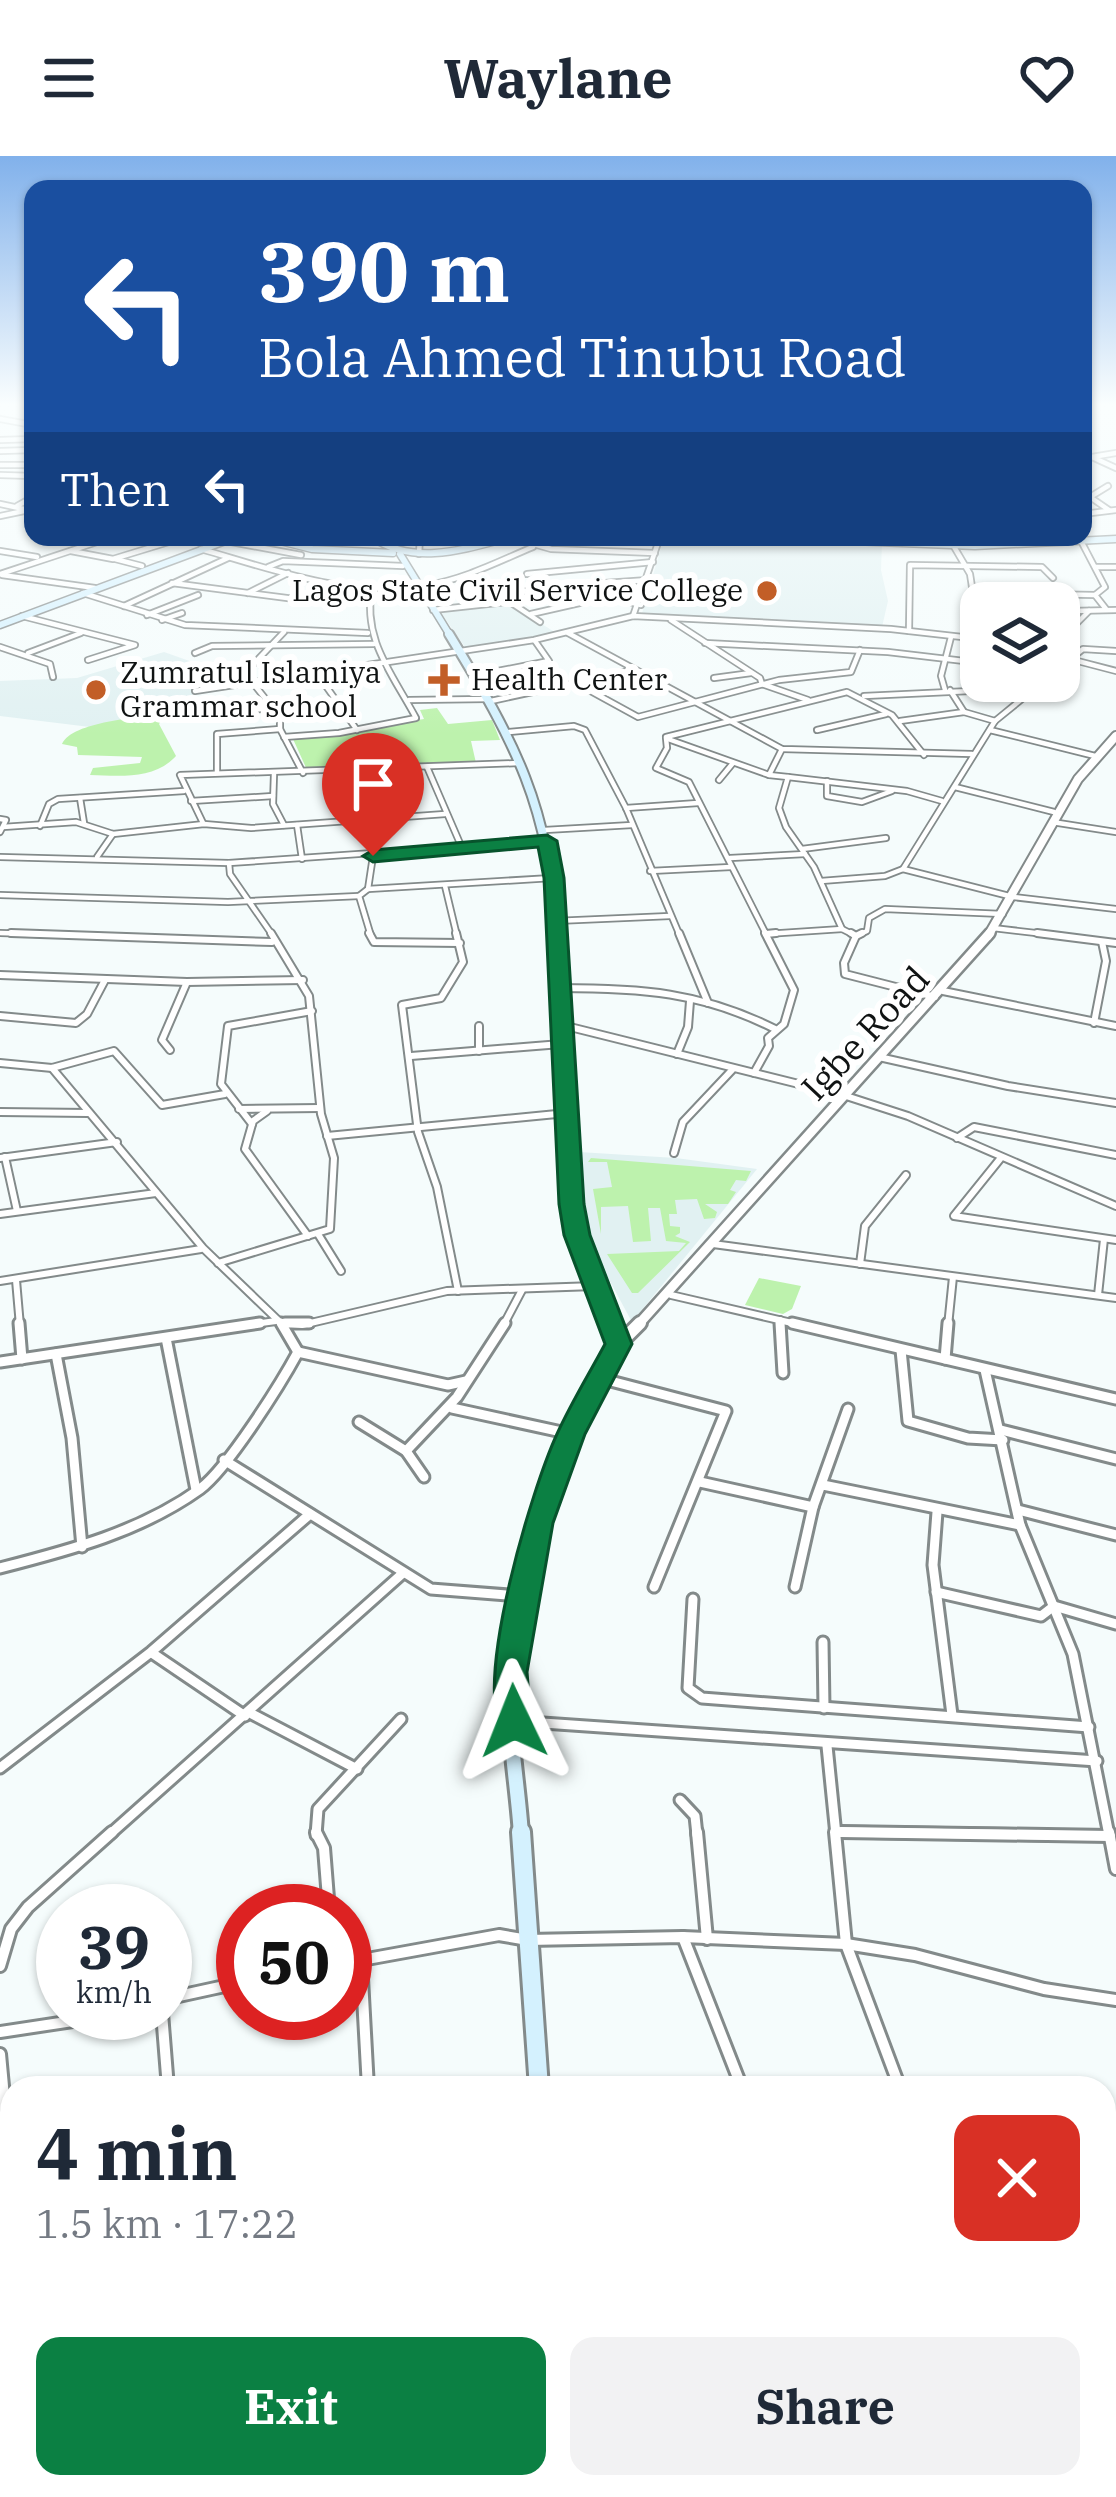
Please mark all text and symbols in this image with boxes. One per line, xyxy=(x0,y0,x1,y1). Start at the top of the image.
text: Waylane xyxy=(444,43,672,113)
icon: menu xyxy=(36,45,102,111)
icon: heart xyxy=(1014,45,1080,111)
text: 390 m xyxy=(258,216,510,325)
icon: left xyxy=(60,228,216,384)
text: Bola Ahmed Tinubu Road xyxy=(258,322,907,392)
icon: left xyxy=(194,456,260,522)
text: Then xyxy=(60,460,170,518)
place label: Lagos State Civil Service College xyxy=(292,570,743,609)
marker: Lagos State Civil Service College xyxy=(754,578,780,604)
map controls xyxy=(960,582,1080,702)
button: layers xyxy=(960,582,1080,702)
place label: Zumratul Islamiya Grammar school xyxy=(120,652,381,725)
place label: Health Center xyxy=(471,659,667,698)
marker: Health Center xyxy=(428,664,460,696)
marker: Zumratul Islamiya Grammar school xyxy=(83,677,109,703)
pin xyxy=(322,733,424,856)
icon: arrive xyxy=(340,751,406,817)
street label: Igbe Road xyxy=(790,955,939,1110)
position arrow xyxy=(451,1658,577,1784)
speed limit sign: 50 xyxy=(216,1884,372,2040)
text: 39 xyxy=(78,1907,150,1986)
text: km/h xyxy=(76,1972,152,2011)
text: 4 min xyxy=(36,2106,238,2200)
button: close xyxy=(954,2115,1080,2241)
text: 1.5 km · 17:22 xyxy=(36,2198,298,2249)
button: Exit xyxy=(36,2337,546,2475)
button: Share xyxy=(570,2337,1080,2475)

